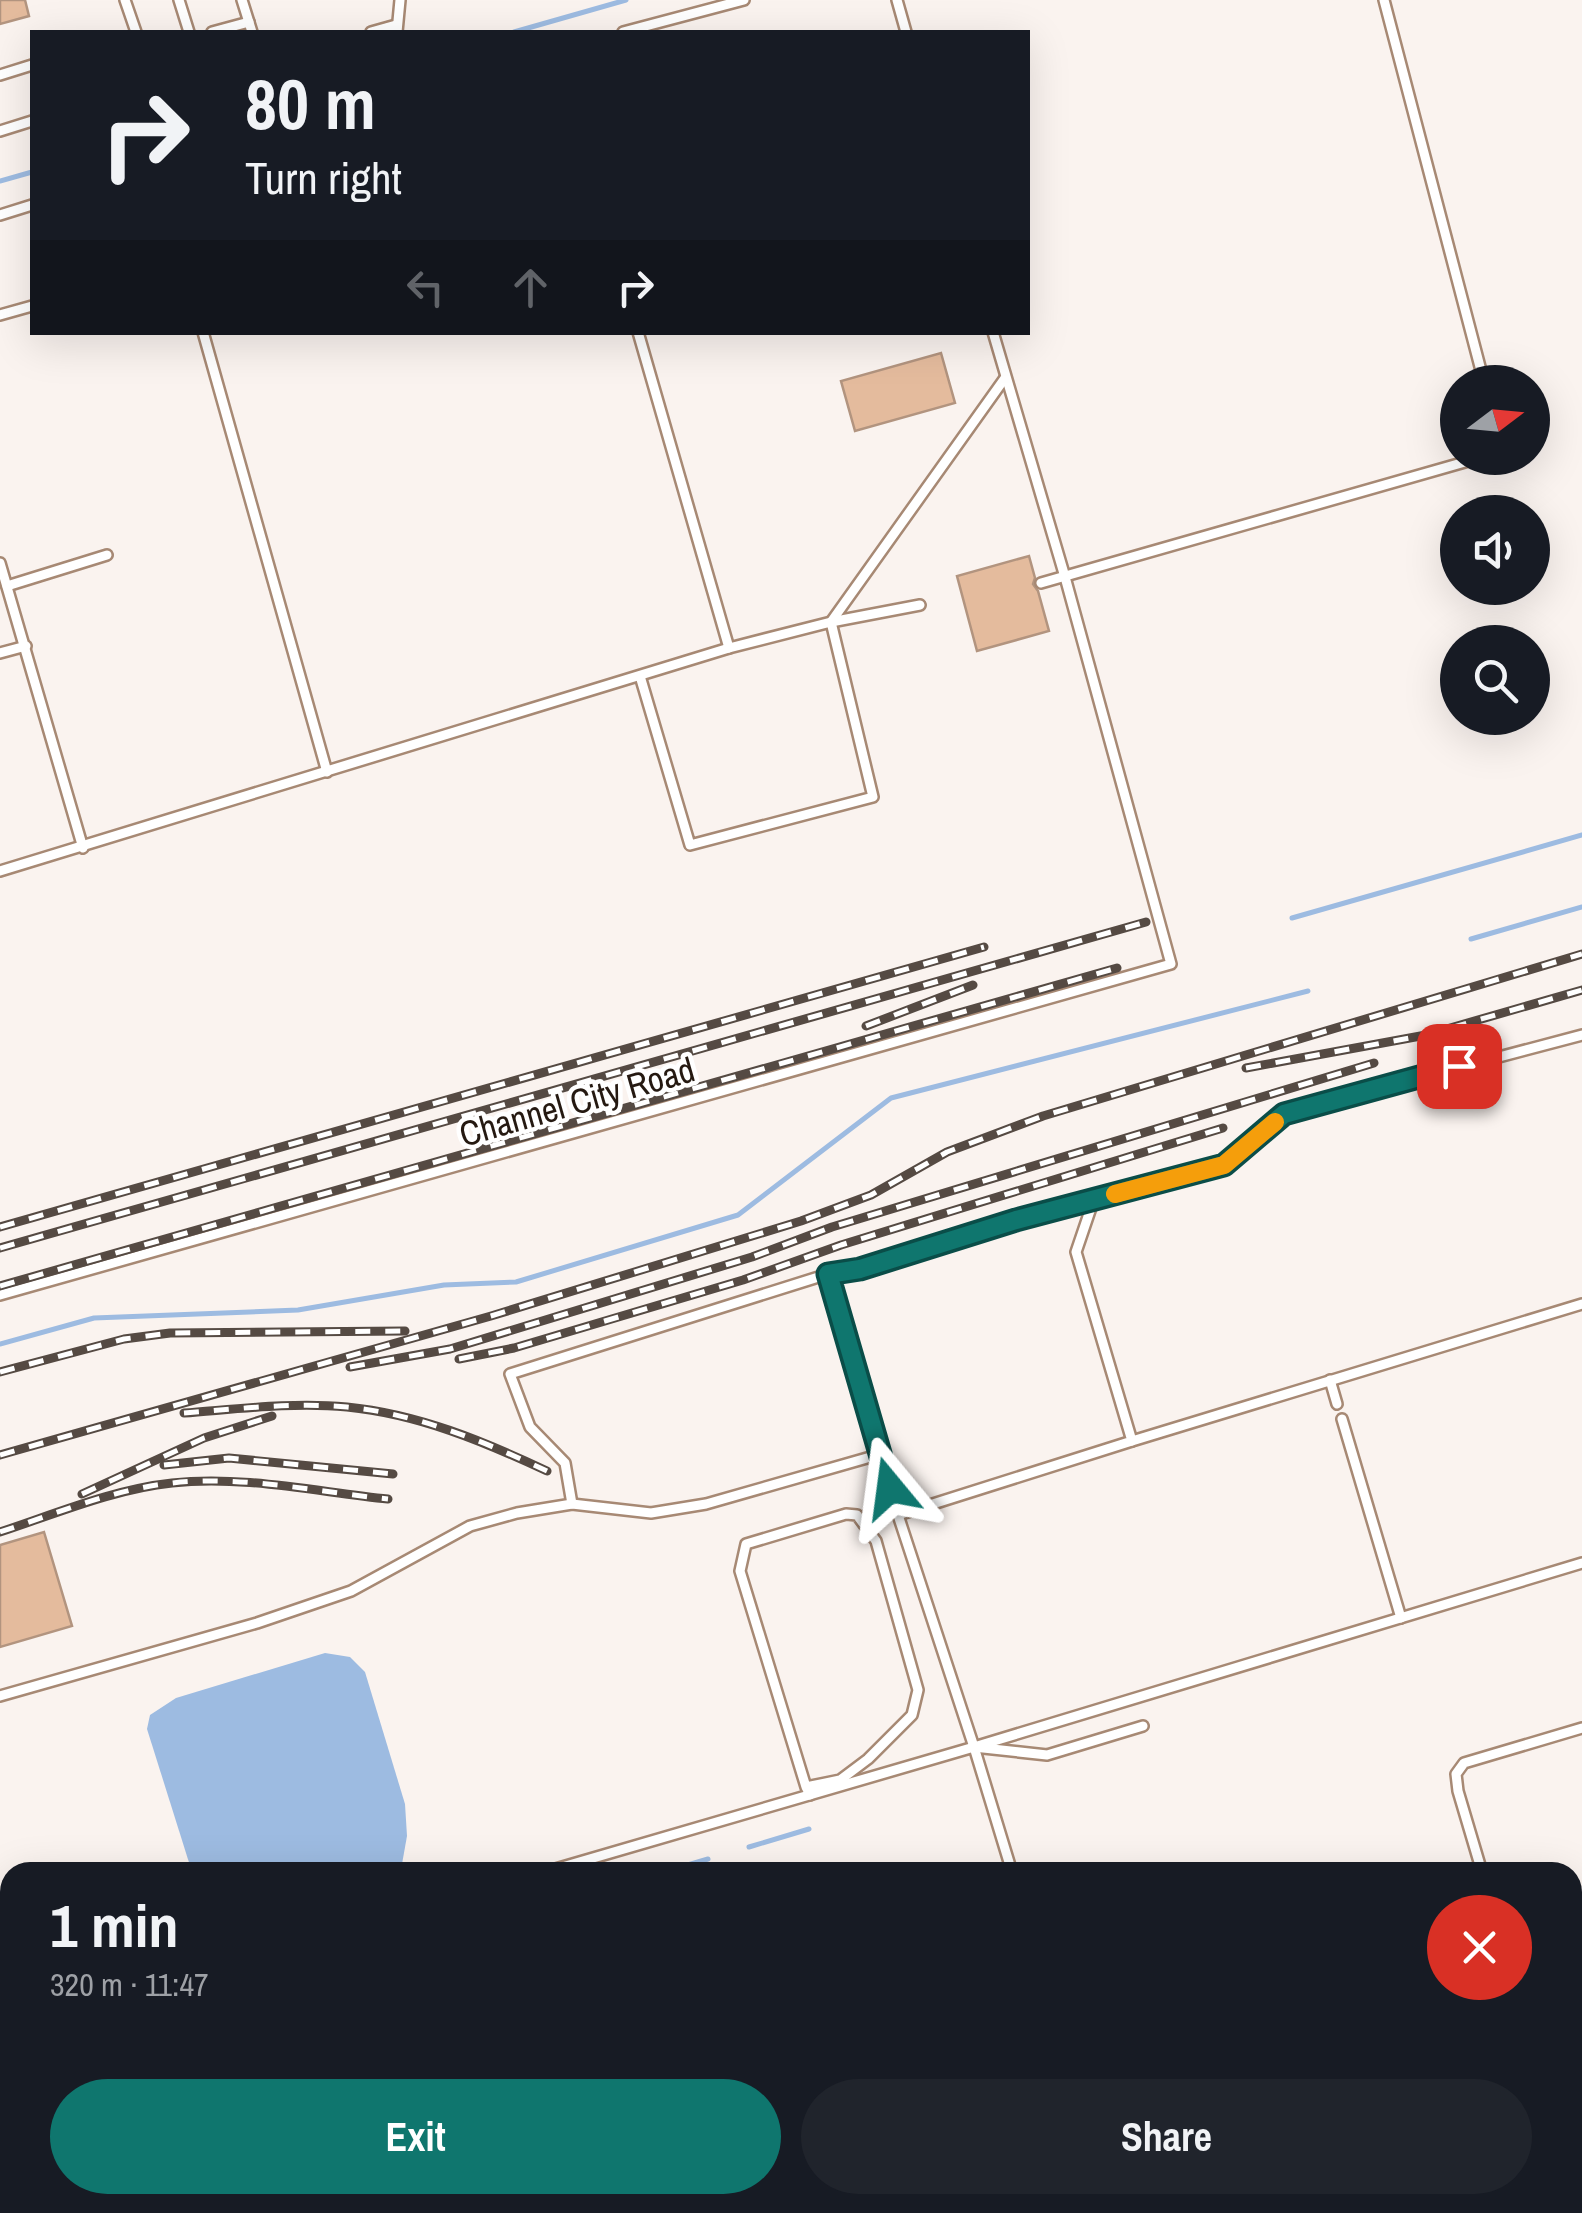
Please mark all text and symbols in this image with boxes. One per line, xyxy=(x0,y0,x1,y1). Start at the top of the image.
text: 80 m xyxy=(245,57,376,151)
icon: right xyxy=(80,70,210,200)
text: Turn right xyxy=(245,147,402,208)
icon: left xyxy=(398,260,453,315)
icon: ahead xyxy=(503,260,558,315)
icon: right xyxy=(608,260,663,315)
north arrow xyxy=(1440,365,1550,475)
map controls xyxy=(1440,365,1550,735)
button: sound xyxy=(1440,495,1550,605)
button: search xyxy=(1440,625,1550,735)
pin xyxy=(1417,1024,1502,1109)
icon: arrive xyxy=(1432,1039,1487,1094)
street label: Channel City Road xyxy=(454,1046,700,1158)
position arrow xyxy=(838,1436,942,1540)
text: 1 min xyxy=(50,1885,179,1966)
button: close xyxy=(1427,1895,1532,2000)
text: 320 m · 11:47 xyxy=(50,1963,209,2006)
button: Exit xyxy=(50,2079,781,2194)
button: Share xyxy=(801,2079,1532,2194)

